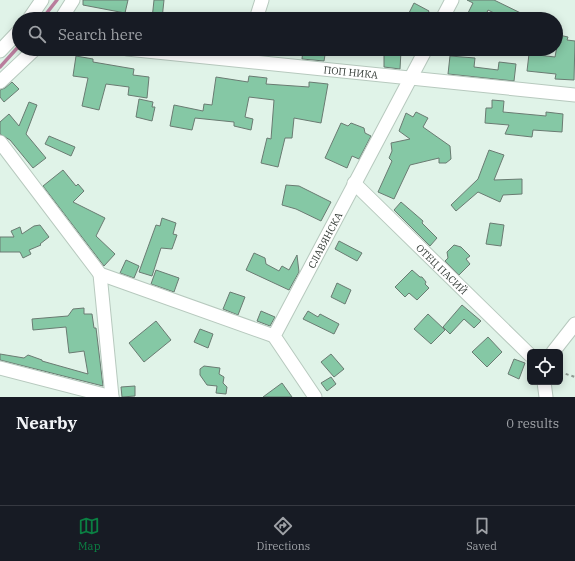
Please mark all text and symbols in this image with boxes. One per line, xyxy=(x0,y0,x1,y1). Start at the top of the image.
search box xyxy=(12,12,563,56)
icon: search xyxy=(26,23,48,45)
text: Search here xyxy=(58,25,143,44)
street label: ПОП НИКА xyxy=(323,63,379,82)
street label: СЛАВЯНСКА xyxy=(305,210,345,271)
street label: ОТЕЦ ПАСИЙ xyxy=(413,241,470,297)
map controls xyxy=(527,349,563,385)
button: locate xyxy=(527,349,563,385)
text: Nearby xyxy=(16,412,77,434)
text: 0 results xyxy=(506,415,559,432)
tab: Map xyxy=(78,515,100,553)
tab: Directions xyxy=(256,515,310,553)
tab: Saved xyxy=(466,515,497,553)

